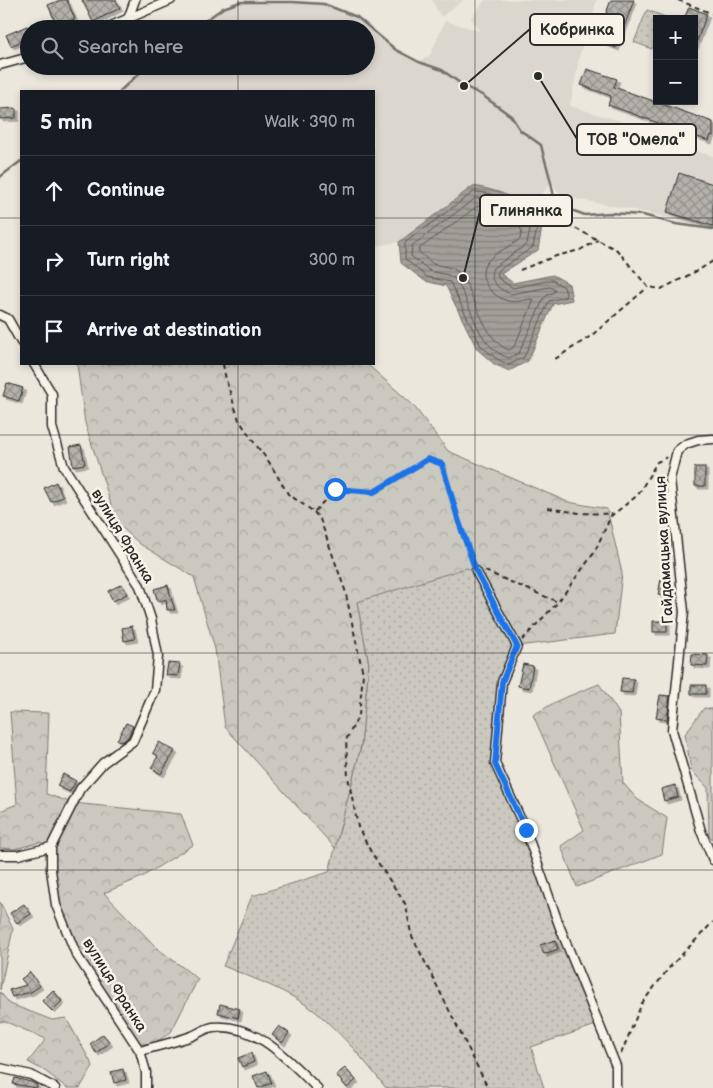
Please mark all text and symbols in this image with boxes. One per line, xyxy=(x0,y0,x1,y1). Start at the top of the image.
callout: Кобринка xyxy=(530,14,624,45)
map controls xyxy=(653,15,698,105)
button: + xyxy=(653,15,698,60)
search box xyxy=(20,20,375,75)
text: Кобринка xyxy=(540,21,615,40)
icon: search xyxy=(38,34,66,62)
text: Search here xyxy=(78,36,183,59)
button: − xyxy=(653,60,698,105)
text: 5 min xyxy=(40,110,93,135)
text: Walk · 390 m xyxy=(264,113,355,132)
callout: ТОВ "Омела" xyxy=(577,124,696,155)
text: ТОВ "Омела" xyxy=(587,131,685,150)
icon: ahead xyxy=(40,177,68,205)
text: Continue xyxy=(87,179,165,202)
text: 90 m xyxy=(319,181,355,200)
callout: Глинянка xyxy=(480,195,572,226)
text: Глинянка xyxy=(490,202,563,221)
icon: right xyxy=(40,247,68,275)
text: Turn right xyxy=(87,249,170,272)
text: 300 m xyxy=(309,251,355,270)
icon: arrive xyxy=(40,317,68,345)
text: Arrive at destination xyxy=(87,319,262,342)
street label: Гайдамацька вулиця xyxy=(651,476,678,624)
route start xyxy=(324,478,347,501)
street label: вулиця Франка xyxy=(87,486,158,587)
route end xyxy=(515,819,538,842)
street label: вулиця Франка xyxy=(78,935,151,1036)

